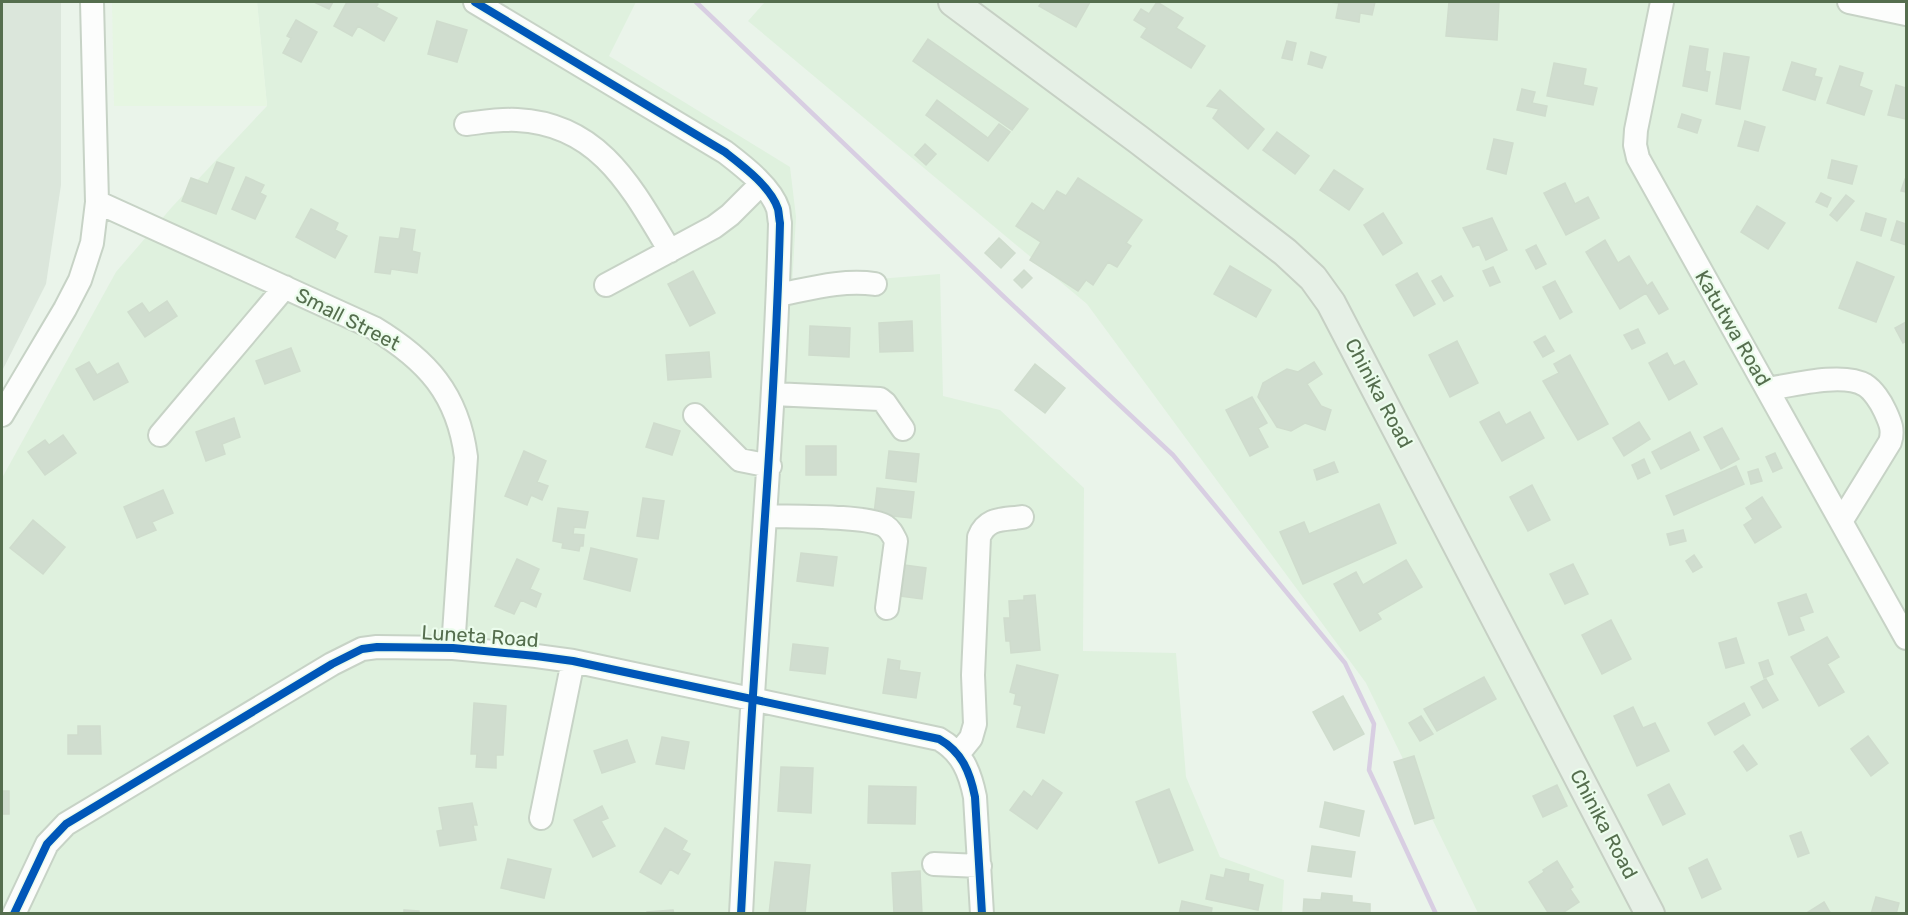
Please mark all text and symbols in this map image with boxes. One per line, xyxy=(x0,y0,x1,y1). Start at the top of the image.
street label: Katutwa Road xyxy=(1690,266,1776,390)
street label: Small Street xyxy=(292,282,404,356)
street label: Chinika Road xyxy=(1340,334,1418,452)
street label: Luneta Road xyxy=(421,620,539,652)
street label: Chinika Road xyxy=(1565,765,1643,883)

